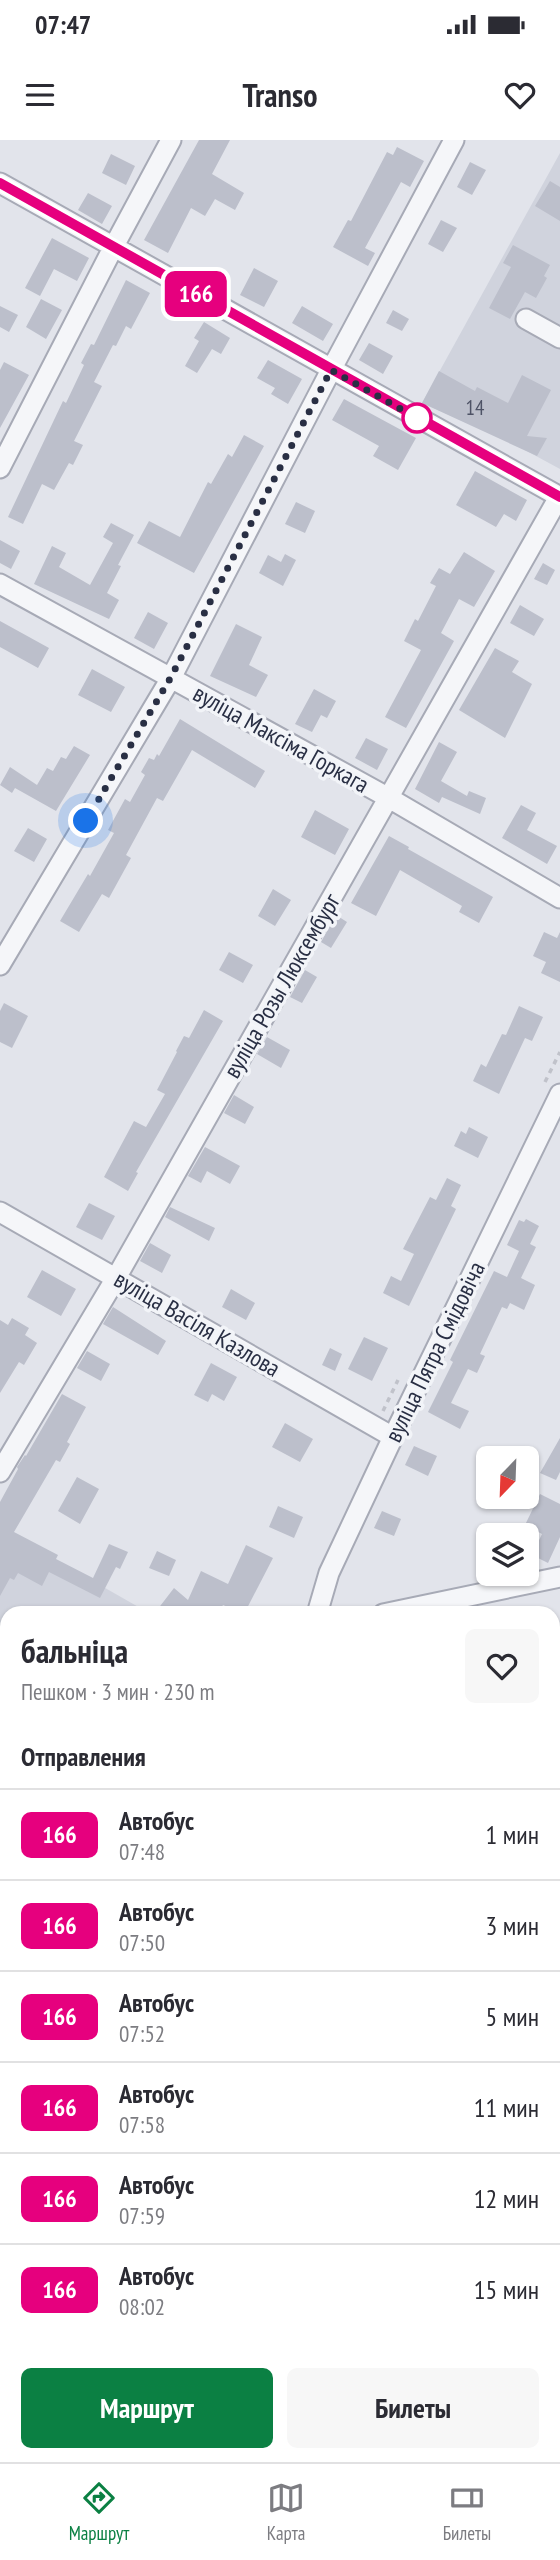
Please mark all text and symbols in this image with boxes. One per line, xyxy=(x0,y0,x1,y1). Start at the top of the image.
text: 07:47 xyxy=(35,8,91,41)
text: Transo xyxy=(243,74,317,116)
icon: menu xyxy=(21,76,59,114)
icon: heart xyxy=(501,76,539,114)
line badge: 166 xyxy=(156,271,236,317)
text: 166 xyxy=(179,278,213,309)
house number: 14 xyxy=(466,394,485,421)
unlabelled marker xyxy=(402,403,432,433)
street label: вуліца Максіма Горкага xyxy=(188,677,375,800)
your location xyxy=(68,803,103,838)
street label: вуліца Розы Люксембург xyxy=(216,887,347,1084)
street label: вуліца Пятра Смідовіча xyxy=(377,1256,492,1447)
street label: вуліца Васіля Казлова xyxy=(109,1263,286,1384)
north arrow xyxy=(476,1446,539,1508)
map controls xyxy=(476,1446,539,1586)
button: layers xyxy=(476,1523,539,1586)
text: бальніца xyxy=(21,1629,128,1672)
button: heart xyxy=(465,1629,539,1703)
text: Пешком · 3 мин · 230 m xyxy=(21,1677,214,1706)
text: Отправления xyxy=(21,1740,146,1773)
text: Автобус xyxy=(119,1804,194,1837)
text: 1 мин xyxy=(486,1818,539,1851)
text: 166 xyxy=(42,1819,77,1850)
text: 07:48 xyxy=(119,1837,165,1866)
text: Автобус xyxy=(119,1895,194,1928)
text: 3 мин xyxy=(486,1909,539,1942)
text: 166 xyxy=(42,1910,77,1941)
text: 07:50 xyxy=(119,1928,165,1957)
text: Автобус xyxy=(119,1986,194,2019)
text: 5 мин xyxy=(486,2000,539,2033)
text: 166 xyxy=(42,2001,77,2032)
text: 07:52 xyxy=(119,2019,165,2048)
text: Автобус xyxy=(119,2077,194,2110)
text: 11 мин xyxy=(474,2091,539,2124)
text: 166 xyxy=(42,2092,77,2123)
text: 07:58 xyxy=(119,2110,165,2139)
text: Автобус xyxy=(119,2168,194,2201)
text: 12 мин xyxy=(474,2182,539,2215)
text: 166 xyxy=(42,2183,77,2214)
text: 07:59 xyxy=(119,2201,165,2230)
text: Автобус xyxy=(119,2259,194,2292)
text: 15 мин xyxy=(474,2273,539,2306)
text: 166 xyxy=(42,2274,77,2305)
text: 08:02 xyxy=(119,2292,165,2321)
button: Маршрут xyxy=(21,2368,273,2448)
button: Билеты xyxy=(287,2368,539,2448)
tab: Маршрут xyxy=(69,2479,129,2545)
tab: Карта xyxy=(267,2479,305,2545)
tab: Билеты xyxy=(443,2479,491,2545)

